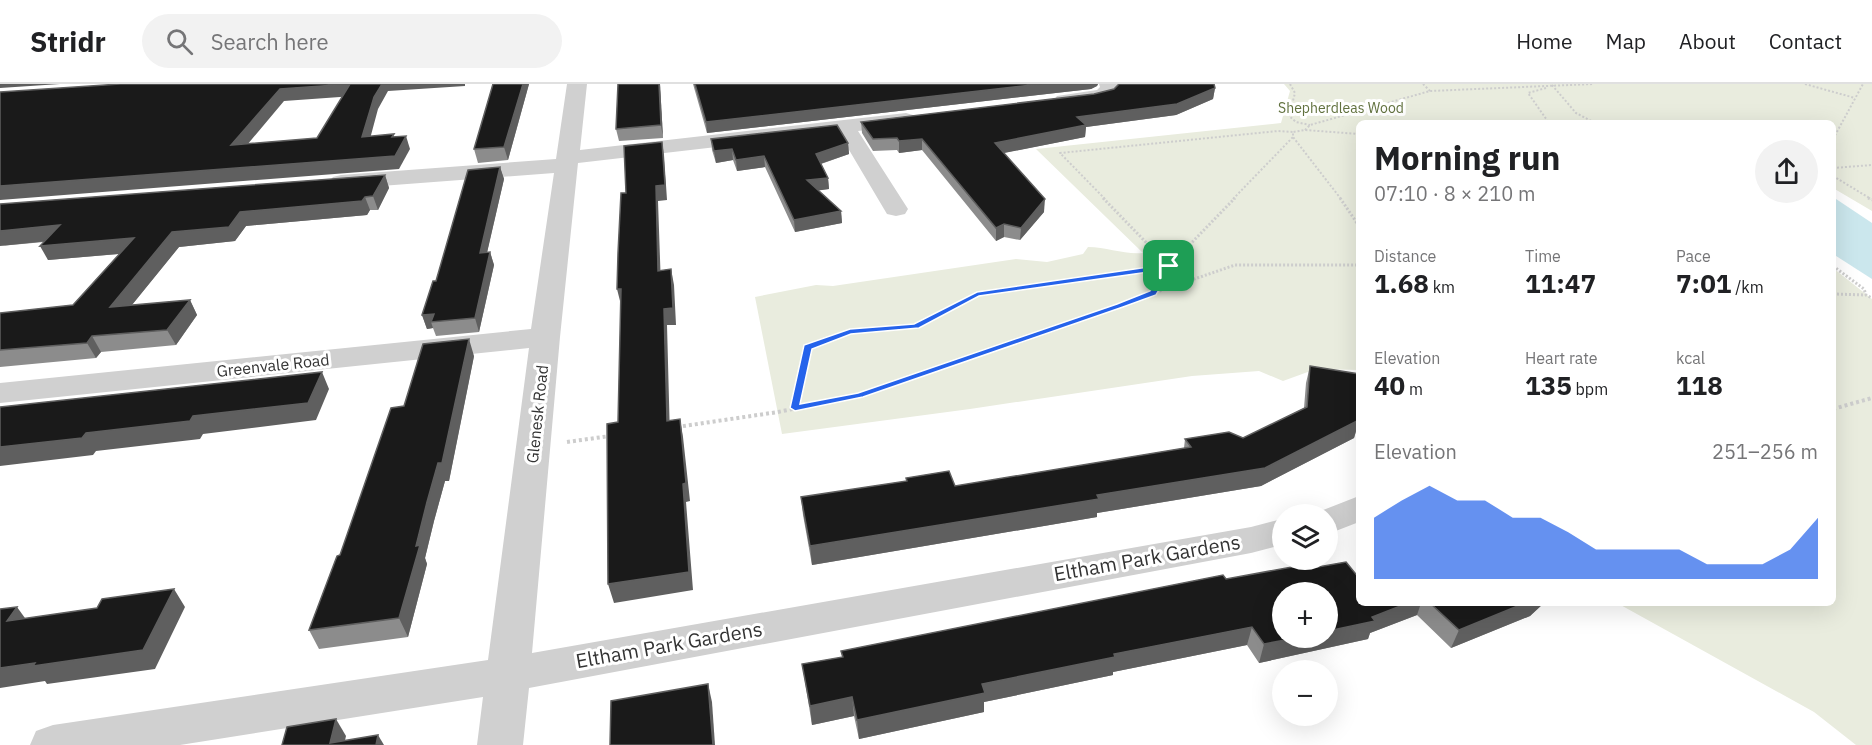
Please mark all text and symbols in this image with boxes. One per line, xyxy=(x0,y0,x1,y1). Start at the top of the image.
search box xyxy=(142,14,562,68)
text: Stridr xyxy=(30,23,106,60)
icon: search xyxy=(163,25,196,58)
text: Search here xyxy=(211,27,329,56)
text: Home xyxy=(1516,27,1573,55)
text: Map xyxy=(1606,27,1646,55)
text: About xyxy=(1679,27,1736,55)
text: Contact xyxy=(1769,27,1842,55)
park label: Shepherdleas Wood xyxy=(1278,99,1404,117)
text: Morning run xyxy=(1374,136,1560,179)
button: share xyxy=(1755,140,1818,203)
text: 07:10 · 8 × 210 m xyxy=(1374,180,1535,207)
pin xyxy=(1143,240,1194,291)
text: Distance xyxy=(1374,246,1436,266)
text: Time xyxy=(1525,246,1561,266)
text: Pace xyxy=(1676,246,1711,266)
icon: arrive xyxy=(1152,249,1185,282)
text: 1.68 xyxy=(1374,266,1429,300)
text: 11:47 xyxy=(1525,266,1596,300)
text: 7:01 xyxy=(1676,266,1731,300)
text: km xyxy=(1429,277,1455,297)
text: /km xyxy=(1731,277,1764,297)
text: Elevation xyxy=(1374,348,1440,368)
text: Heart rate xyxy=(1525,348,1598,368)
text: kcal xyxy=(1676,348,1705,368)
street label: Greenvale Road xyxy=(216,349,330,381)
street label: Glenesk Road xyxy=(522,364,552,464)
text: 40 xyxy=(1374,368,1405,402)
text: 135 xyxy=(1525,368,1572,402)
text: 118 xyxy=(1676,368,1723,402)
text: m xyxy=(1405,379,1423,399)
text: bpm xyxy=(1572,379,1608,399)
text: Elevation xyxy=(1374,438,1457,465)
text: 251–256 m xyxy=(1712,438,1818,465)
map controls xyxy=(1272,504,1338,726)
button: layers xyxy=(1272,504,1338,570)
street label: Eltham Park Gardens xyxy=(1052,528,1242,587)
button: + xyxy=(1272,582,1338,648)
street label: Eltham Park Gardens xyxy=(574,615,764,674)
button: − xyxy=(1272,660,1338,726)

